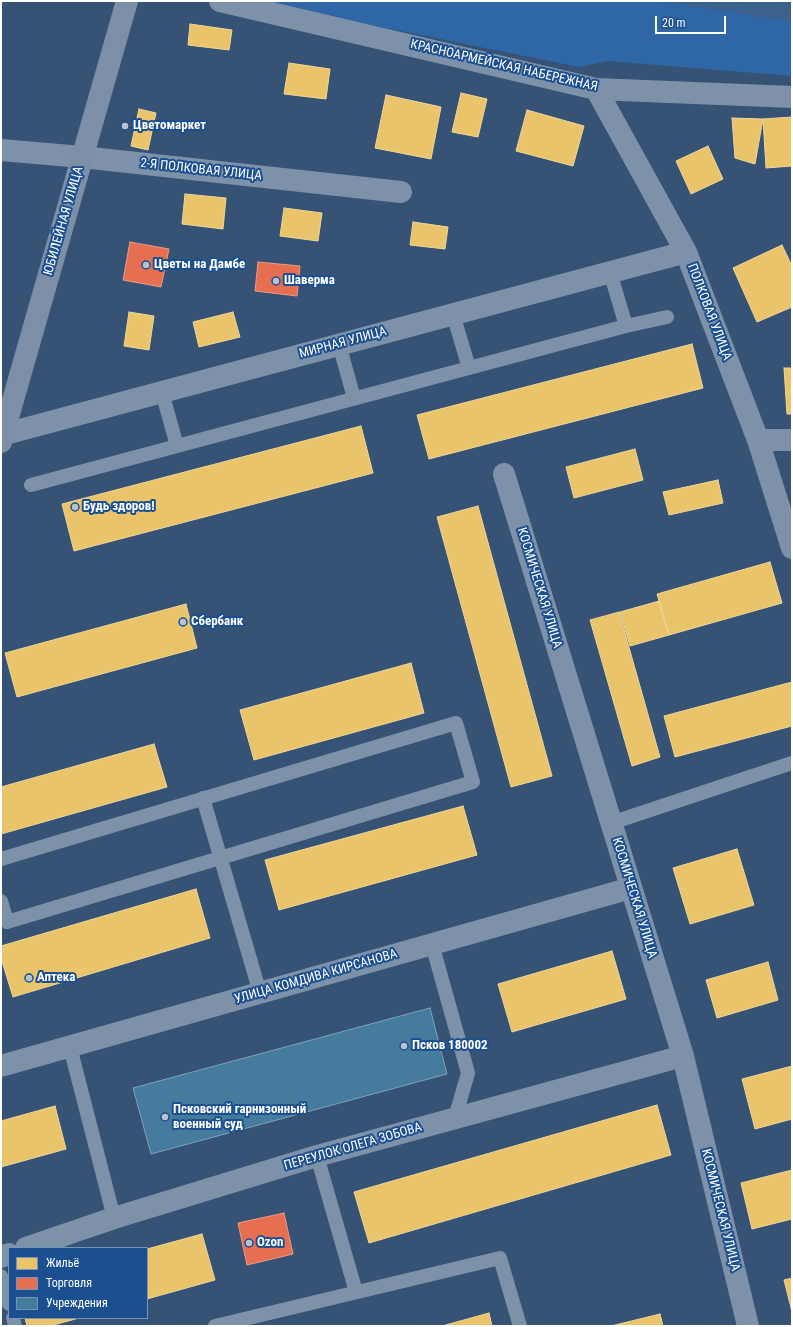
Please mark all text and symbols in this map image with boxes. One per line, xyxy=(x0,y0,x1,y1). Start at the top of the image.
scale bar xyxy=(657,8,728,34)
text: 20 m xyxy=(662,16,686,30)
street label: КРАСНОАРМЕЙСКАЯ НАБЕРЕЖНАЯ xyxy=(409,37,599,95)
place label: Цветомаркет xyxy=(133,118,206,134)
marker: Цветомаркет xyxy=(120,121,130,131)
street label: 2-Я ПОЛКОВАЯ УЛИЦА xyxy=(139,156,263,184)
street label: ЮБИЛЕЙНАЯ УЛИЦА xyxy=(41,165,87,277)
place label: Цветы на Дамбе xyxy=(154,257,245,273)
marker: Цветы на Дамбе xyxy=(141,260,151,270)
street label: ПОЛКОВАЯ УЛИЦА xyxy=(683,261,735,363)
place label: Шаверма xyxy=(284,273,335,289)
marker: Шаверма xyxy=(271,276,281,286)
street label: МИРНАЯ УЛИЦА xyxy=(298,324,388,362)
place label: Будь здоров! xyxy=(83,499,155,515)
marker: Будь здоров! xyxy=(70,502,80,512)
street label: КОСМИЧЕСКАЯ УЛИЦА xyxy=(513,526,565,650)
place label: Сбербанк xyxy=(191,614,243,630)
marker: Сбербанк xyxy=(178,617,188,627)
street label: КОСМИЧЕСКАЯ УЛИЦА xyxy=(608,836,660,960)
street label: УЛИЦА КОМДИВА КИРСАНОВА xyxy=(233,946,399,1008)
place label: Аптека xyxy=(37,970,75,986)
marker: Аптека xyxy=(24,973,34,983)
place label: Псков 180002 xyxy=(412,1038,488,1054)
marker: Псков 180002 xyxy=(399,1041,409,1051)
place label: Псковский гарнизонный военный суд xyxy=(173,1102,306,1133)
marker: Псковский гарнизонный военный суд xyxy=(160,1112,170,1122)
street label: ПЕРЕУЛОК ОЛЕГА ЗОБОВА xyxy=(282,1120,424,1174)
street label: КОСМИЧЕСКАЯ УЛИЦА xyxy=(697,1147,743,1273)
place label: Ozon xyxy=(257,1235,283,1251)
marker: Ozon xyxy=(244,1238,254,1248)
legend xyxy=(8,1247,148,1319)
text: Жильё xyxy=(46,1256,79,1270)
text: Торговля xyxy=(46,1276,92,1290)
text: Учреждения xyxy=(46,1296,108,1310)

